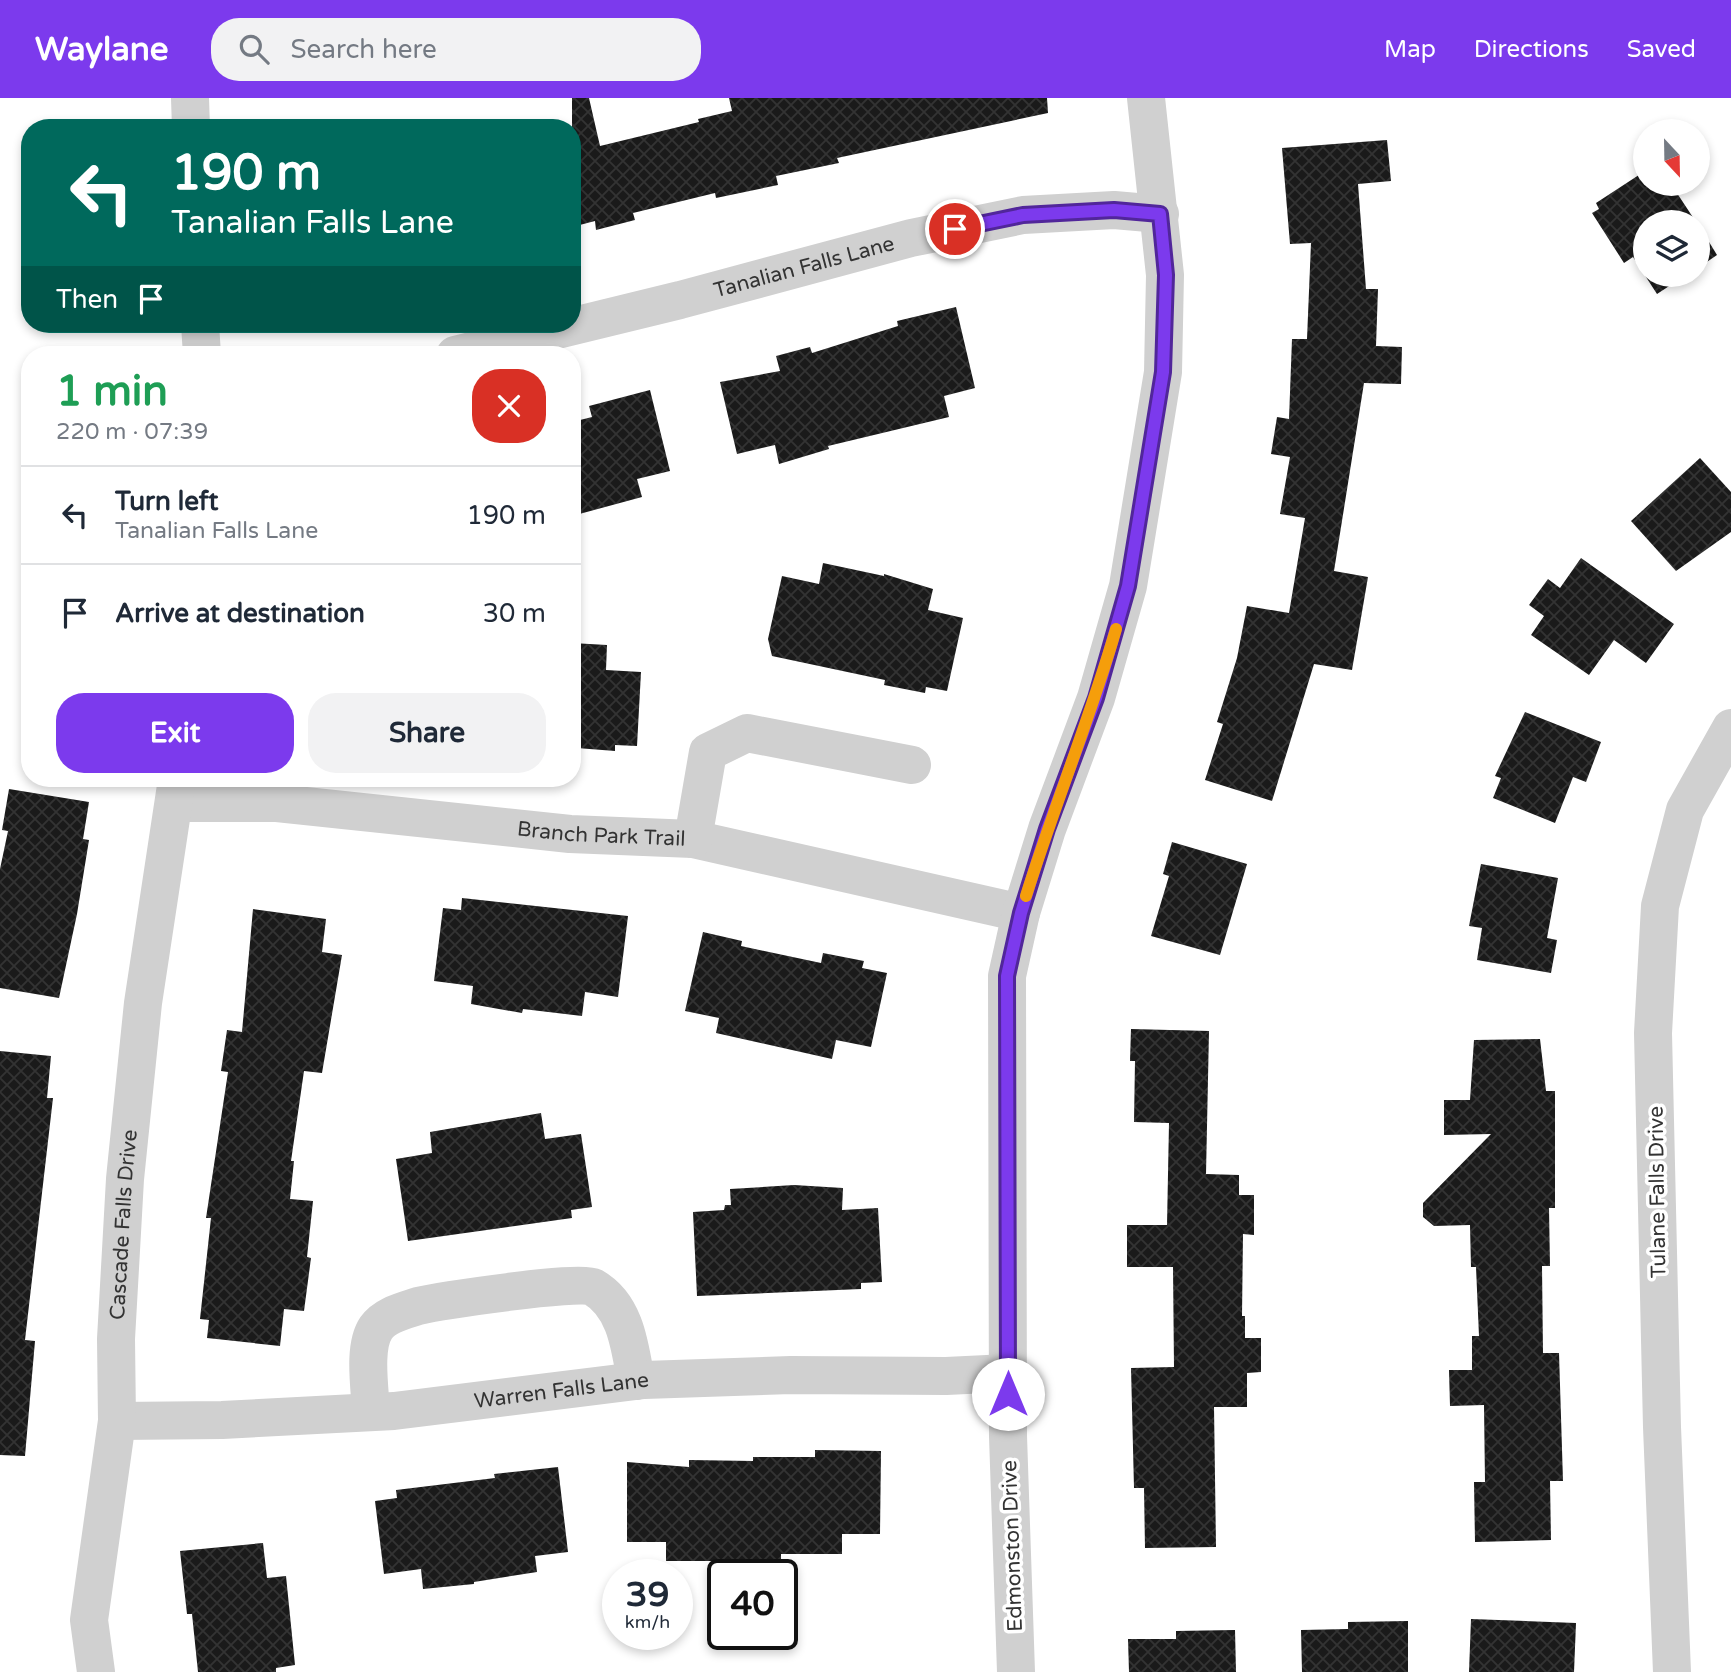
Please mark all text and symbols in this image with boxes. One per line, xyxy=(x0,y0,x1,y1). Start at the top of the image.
search box xyxy=(211,18,701,81)
text: Waylane xyxy=(35,30,169,69)
icon: search xyxy=(235,30,273,68)
text: Search here xyxy=(291,34,437,65)
text: Map xyxy=(1384,35,1436,64)
text: Directions xyxy=(1474,35,1589,64)
text: Saved xyxy=(1627,35,1696,64)
north arrow xyxy=(1633,119,1710,196)
map controls xyxy=(1633,119,1710,287)
text: 190 m xyxy=(171,144,321,203)
icon: left xyxy=(56,147,147,238)
pin xyxy=(925,199,985,259)
text: Tanalian Falls Lane xyxy=(171,204,454,242)
icon: arrive xyxy=(936,210,974,248)
button: layers xyxy=(1633,210,1710,287)
street label: Tanalian Falls Lane xyxy=(711,231,897,303)
icon: arrive xyxy=(132,280,170,318)
text: Then xyxy=(56,284,118,315)
text: 1 min xyxy=(56,366,168,417)
button: close xyxy=(472,369,546,443)
text: 220 m · 07:39 xyxy=(56,418,208,446)
text: Turn left xyxy=(115,486,218,517)
icon: left xyxy=(56,496,94,534)
text: 190 m xyxy=(466,500,546,531)
text: Tanalian Falls Lane xyxy=(115,517,318,545)
icon: arrive xyxy=(56,594,94,632)
text: Arrive at destination xyxy=(115,598,365,629)
text: 30 m xyxy=(483,598,546,629)
button: Exit xyxy=(56,693,294,773)
button: Share xyxy=(308,693,546,773)
street label: Branch Park Trail xyxy=(516,816,686,852)
street label: Tulane Falls Drive xyxy=(1643,1106,1672,1278)
street label: Cascade Falls Drive xyxy=(105,1128,143,1321)
position arrow xyxy=(971,1357,1045,1431)
street label: Warren Falls Lane xyxy=(473,1367,650,1414)
street label: Edmonston Drive xyxy=(997,1460,1028,1632)
speed limit sign: 40 xyxy=(707,1559,798,1650)
text: 39 xyxy=(626,1574,669,1616)
text: km/h xyxy=(625,1611,670,1633)

